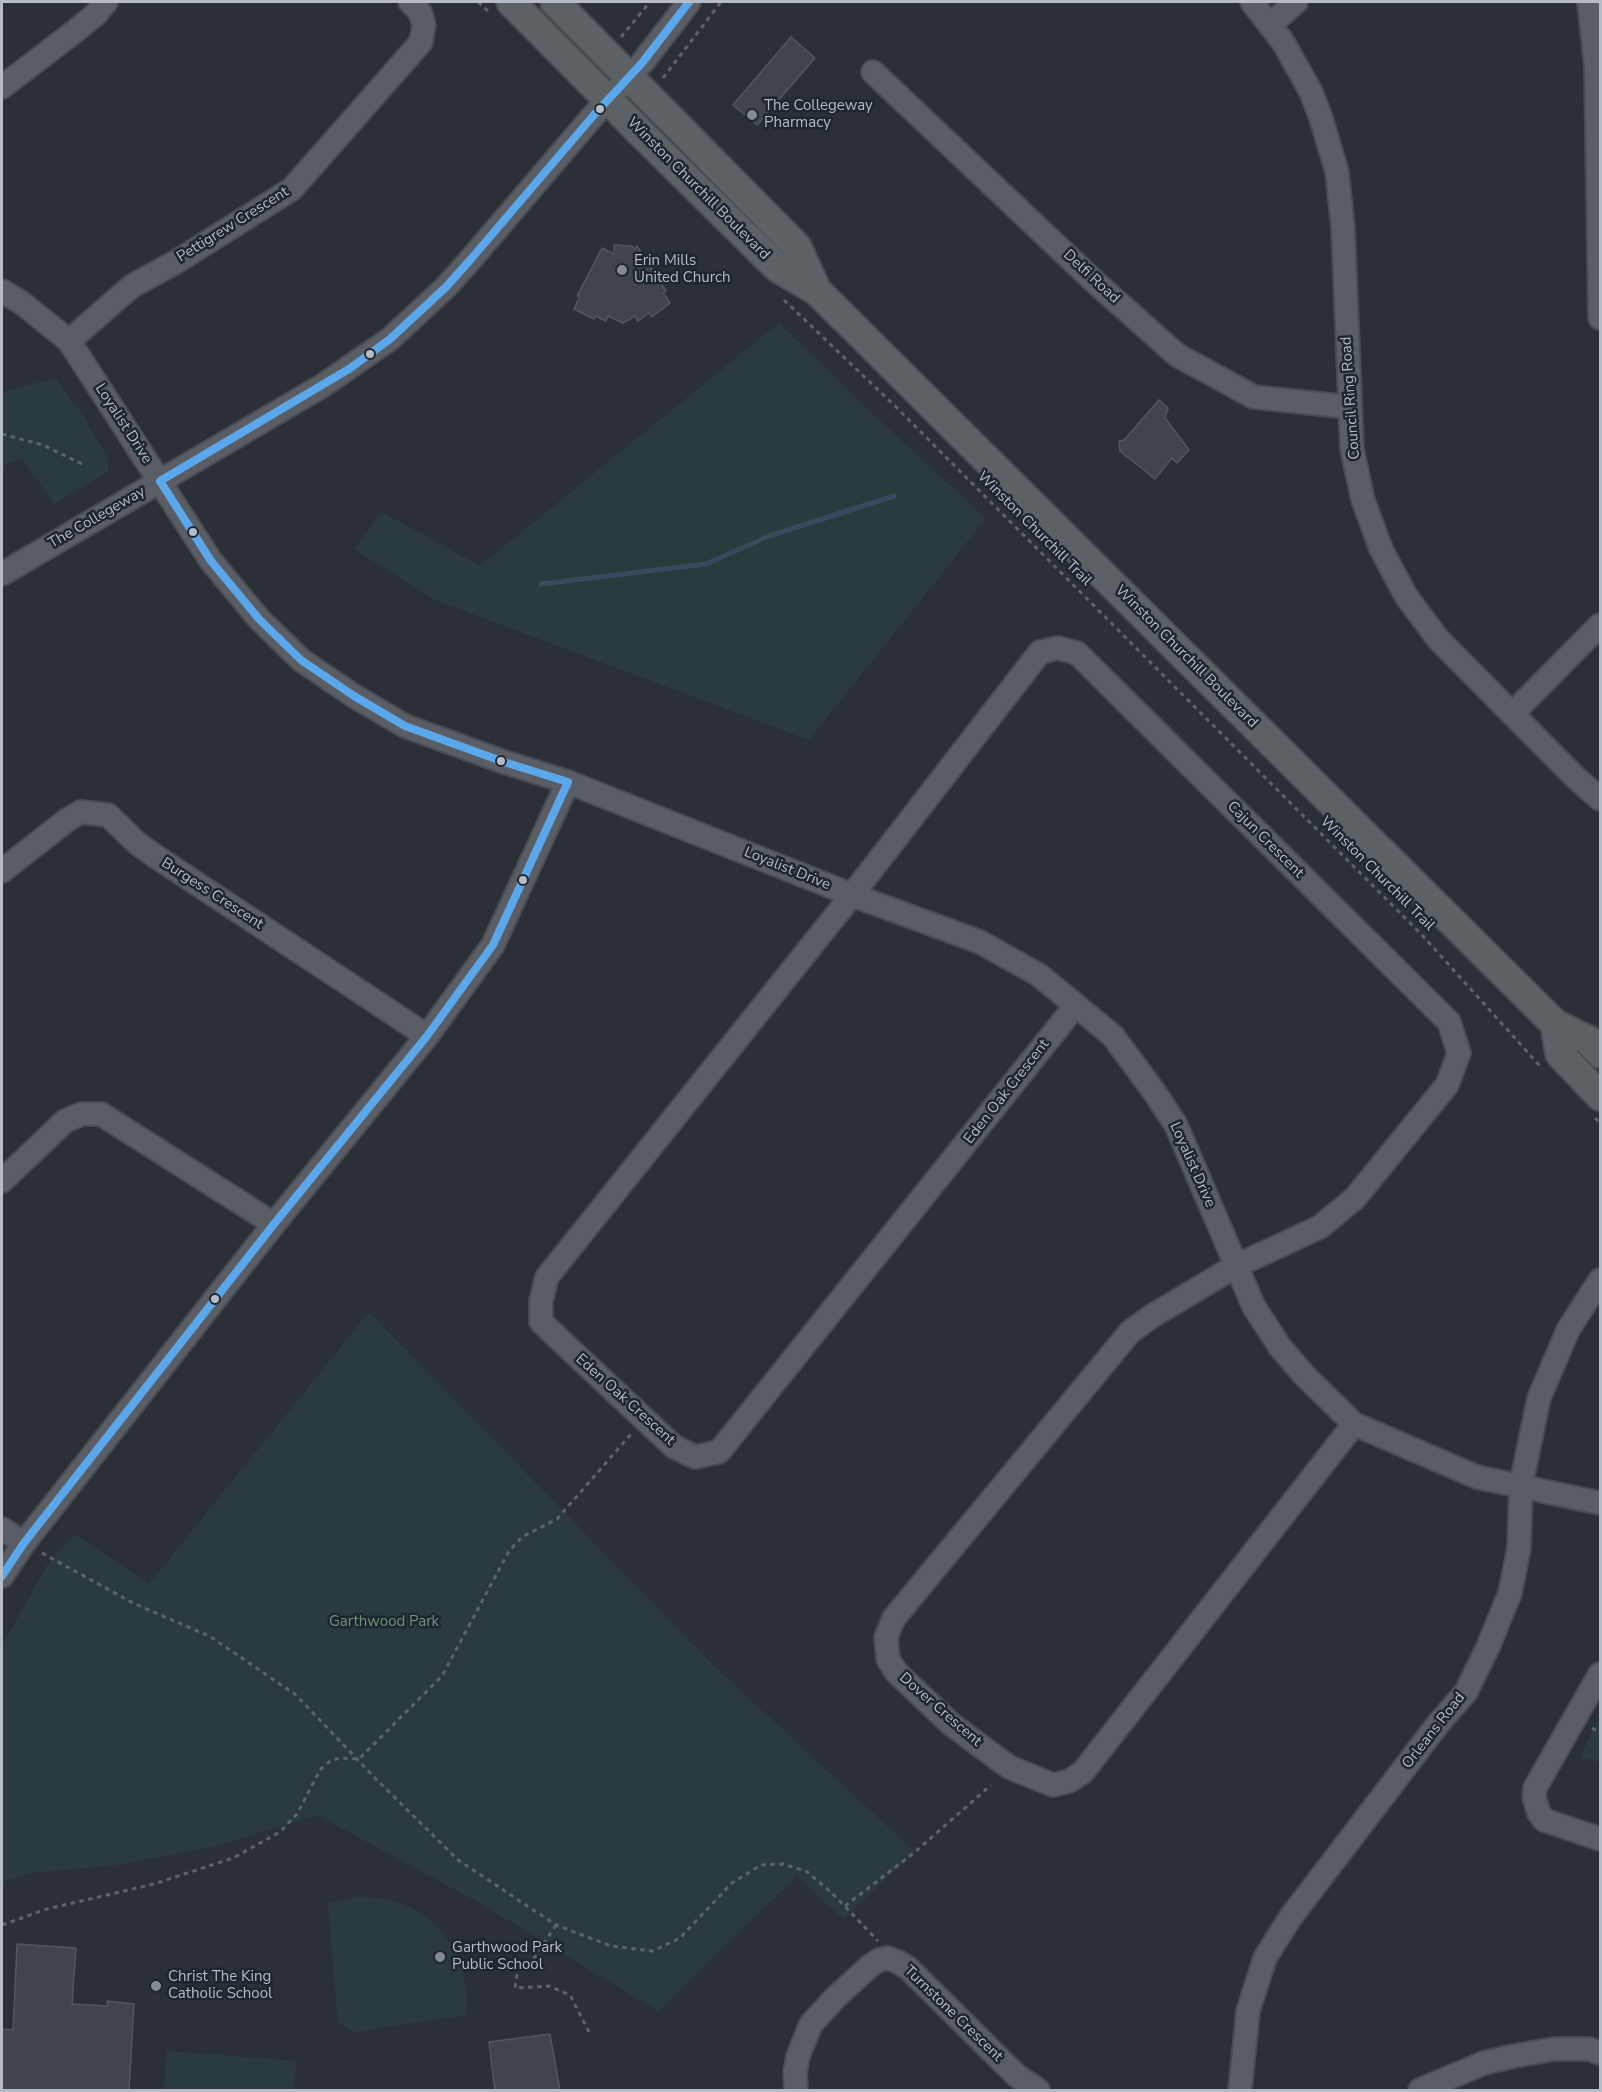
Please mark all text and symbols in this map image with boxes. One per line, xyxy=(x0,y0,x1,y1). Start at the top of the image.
place label: The Collegeway Pharmacy xyxy=(764,97,873,132)
unlabelled marker xyxy=(594,103,606,115)
marker: The Collegeway Pharmacy xyxy=(745,108,759,122)
street label: Winston Churchill Boulevard xyxy=(623,114,773,264)
street label: Pettigrew Crescent xyxy=(174,183,292,267)
street label: Delfi Road xyxy=(1059,246,1123,308)
place label: Erin Mills United Church xyxy=(634,252,730,287)
marker: Erin Mills United Church xyxy=(615,263,629,277)
street label: Council Ring Road xyxy=(1338,336,1364,460)
unlabelled marker xyxy=(364,348,376,360)
street label: Loyalist Drive xyxy=(91,381,155,467)
street label: Winston Churchill Trail xyxy=(973,468,1095,590)
street label: The Collegeway xyxy=(45,483,149,553)
unlabelled marker xyxy=(187,526,199,538)
street label: Winston Churchill Boulevard xyxy=(1111,582,1261,732)
unlabelled marker xyxy=(495,755,507,767)
street label: Cajun Crescent xyxy=(1223,798,1307,882)
street label: Winston Churchill Trail xyxy=(1316,813,1438,935)
street label: Loyalist Drive xyxy=(741,844,833,894)
street label: Burgess Crescent xyxy=(158,854,266,934)
unlabelled marker xyxy=(517,874,529,886)
street label: Eden Oak Crescent xyxy=(961,1036,1053,1148)
street label: Loyalist Drive xyxy=(1165,1120,1219,1210)
unlabelled marker xyxy=(209,1293,221,1305)
street label: Eden Oak Crescent xyxy=(572,1351,678,1449)
park label: Garthwood Park xyxy=(329,1613,439,1631)
street label: Dover Crescent xyxy=(895,1669,985,1751)
street label: Orleans Road xyxy=(1399,1689,1469,1773)
place label: Garthwood Park Public School xyxy=(452,1939,562,1974)
marker: Garthwood Park Public School xyxy=(433,1950,447,1964)
street label: Turnstone Crescent xyxy=(900,1962,1006,2066)
place label: Christ The King Catholic School xyxy=(168,1968,272,2003)
marker: Christ The King Catholic School xyxy=(149,1979,163,1993)

